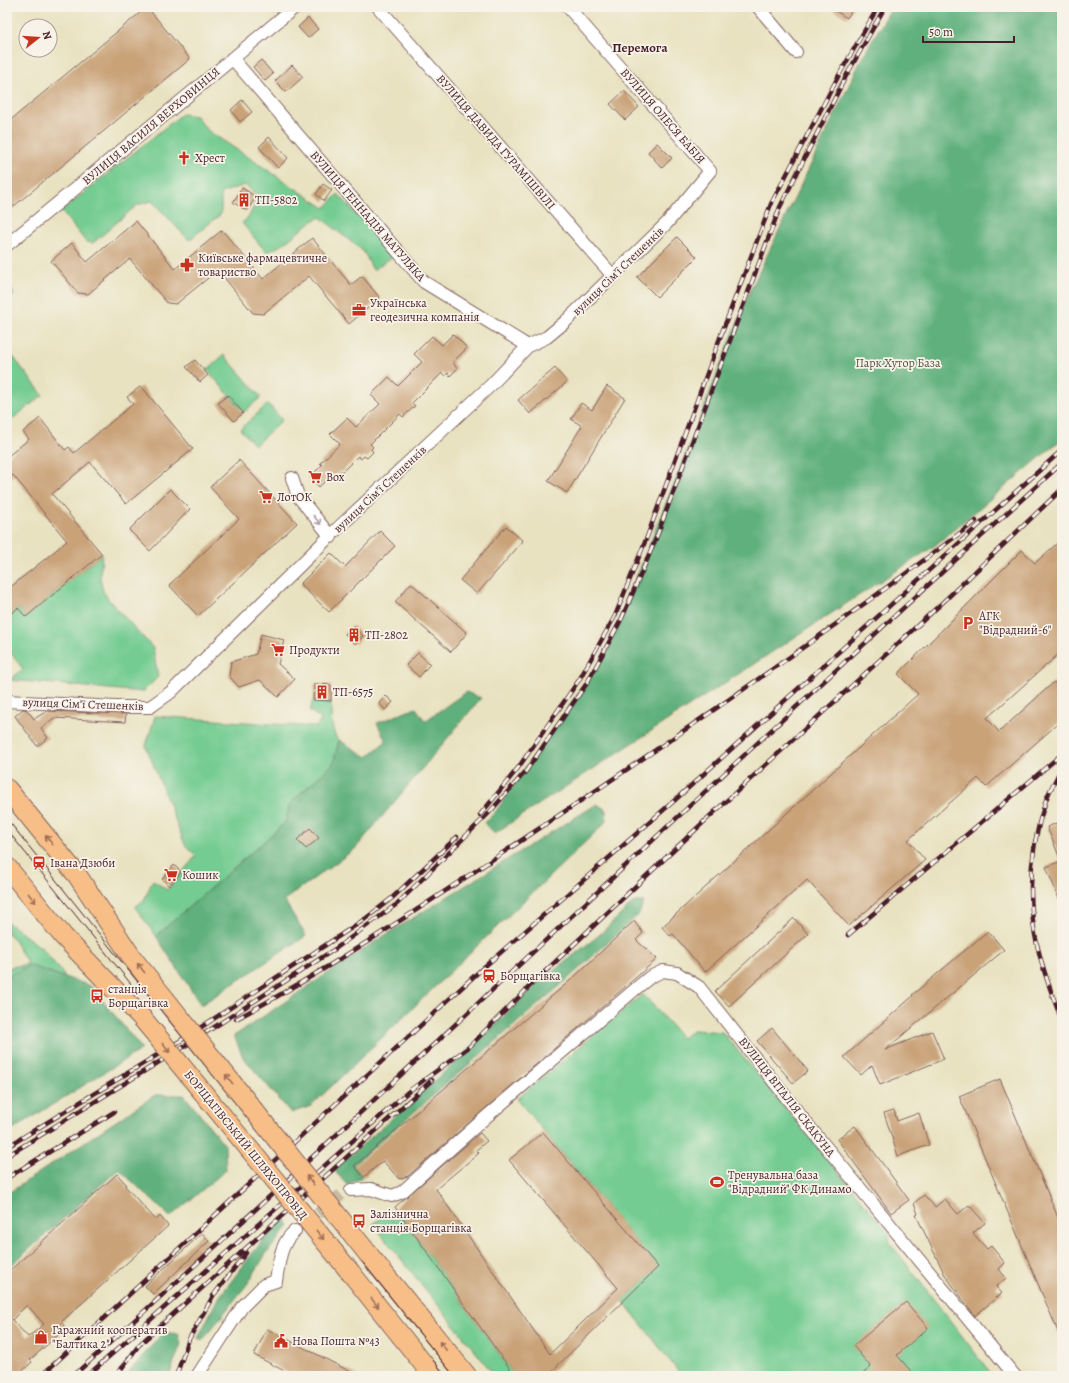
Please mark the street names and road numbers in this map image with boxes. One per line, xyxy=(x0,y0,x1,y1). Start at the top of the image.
street label: ВУЛИЦЯ ВАСИЛЯ ВЕРХОВИНЦЯ xyxy=(79,64,223,188)
street label: ВУЛИЦЯ ОЛЕСЯ БАБІЯ xyxy=(617,65,709,167)
street label: ВУЛИЦЯ ДАВИДА ГУРАМІШВІЛІ xyxy=(433,71,559,213)
street label: ВУЛИЦЯ ГЕННАДІЯ МАТУЛЯКА xyxy=(307,147,430,285)
street label: вулиця Сімʼї Стешенків xyxy=(569,223,667,319)
street label: вулиця Сімʼї Стешенків xyxy=(330,442,430,536)
street label: вулиця Сімʼї Стешенків xyxy=(22,694,144,714)
street label: ВУЛИЦЯ ВІТАЛІЯ СКАКУНА xyxy=(735,1034,839,1161)
street label: БОРЩАГІВСЬКИЙ ШЛЯХОПРОВІД xyxy=(181,1067,311,1223)

